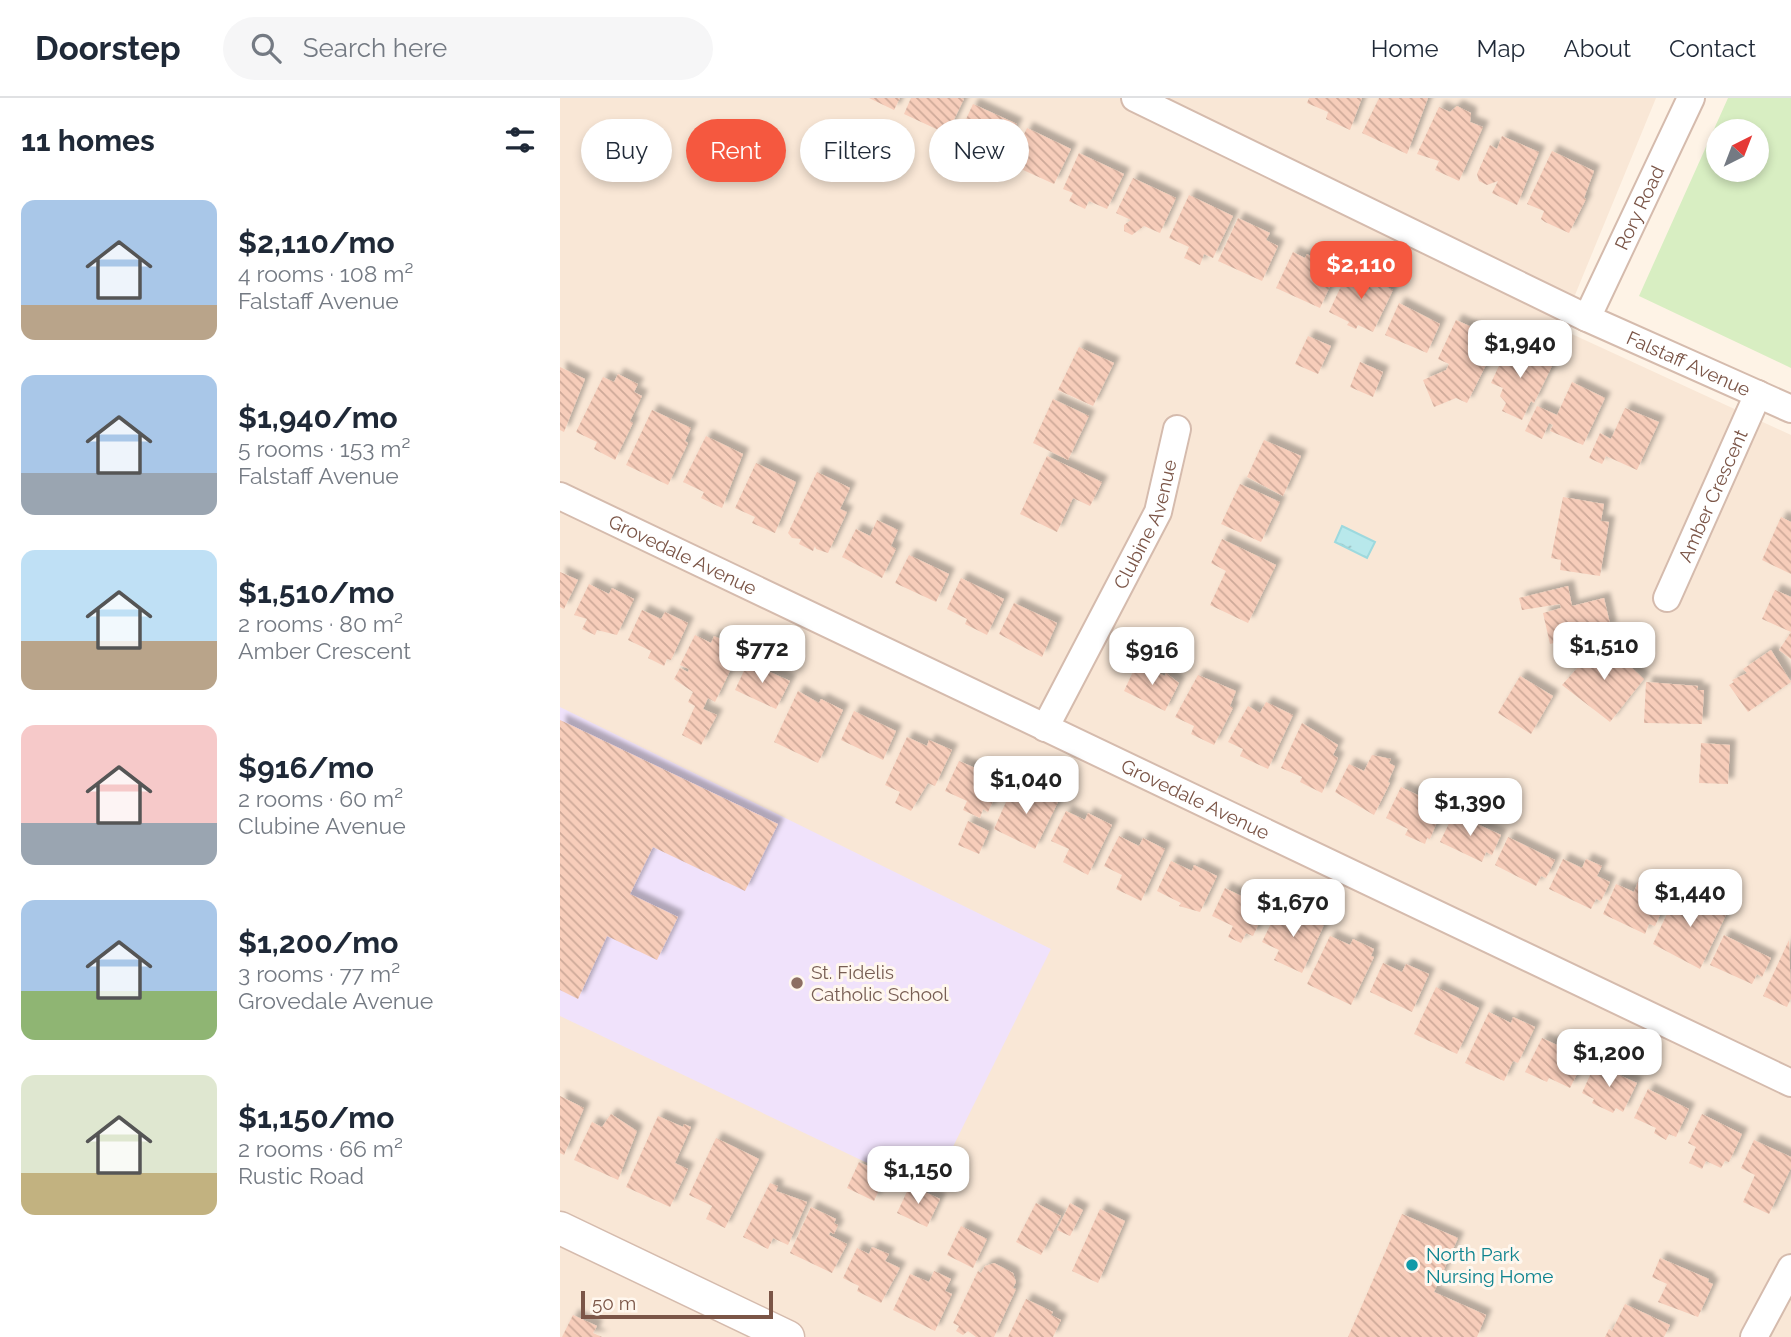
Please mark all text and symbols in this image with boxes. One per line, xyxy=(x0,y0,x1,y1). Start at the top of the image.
search box xyxy=(223,17,713,80)
text: Doorstep xyxy=(35,29,181,68)
icon: search xyxy=(247,29,285,67)
text: Search here xyxy=(303,33,447,63)
text: Home xyxy=(1371,34,1439,63)
text: Map xyxy=(1477,34,1525,63)
text: About xyxy=(1563,34,1631,63)
text: Contact xyxy=(1669,34,1756,63)
chip: Buy xyxy=(581,119,672,182)
chip: Rent xyxy=(686,119,786,182)
chip: Filters xyxy=(800,119,915,182)
chip: New xyxy=(929,119,1029,182)
north arrow xyxy=(1706,119,1769,182)
map controls xyxy=(1706,119,1769,182)
icon: filters xyxy=(501,121,539,159)
text: 11 homes xyxy=(21,123,155,158)
street label: Rory Road xyxy=(1610,162,1668,253)
text: $2,110/mo xyxy=(238,225,395,260)
icon: home xyxy=(77,228,161,312)
pin: $2,110 xyxy=(1304,242,1418,301)
text: $2,110 xyxy=(1326,250,1396,277)
text: 4 rooms · 108 m² xyxy=(238,260,413,287)
text: Falstaff Avenue xyxy=(238,287,399,314)
pin: $1,940 xyxy=(1463,320,1577,380)
street label: Falstaff Avenue xyxy=(1623,326,1754,400)
text: $1,940 xyxy=(1484,329,1556,356)
text: $1,940/mo xyxy=(238,400,398,435)
icon: home xyxy=(77,403,161,487)
street label: Amber Crescent xyxy=(1673,425,1752,565)
text: 5 rooms · 153 m² xyxy=(238,435,410,462)
street label: Clubine Avenue xyxy=(1109,457,1181,592)
text: Falstaff Avenue xyxy=(238,462,399,489)
street label: Grovedale Avenue xyxy=(605,510,760,599)
text: $1,510/mo xyxy=(238,575,394,610)
icon: home xyxy=(77,578,161,662)
text: 2 rooms · 80 m² xyxy=(238,610,403,637)
pin: $1,510 xyxy=(1547,622,1661,682)
pin: $772 xyxy=(721,626,803,685)
pin: $916 xyxy=(1111,628,1193,687)
text: $1,510 xyxy=(1569,631,1639,658)
text: $772 xyxy=(735,634,789,661)
text: $916 xyxy=(1125,636,1179,663)
text: Amber Crescent xyxy=(238,637,411,664)
text: $916/mo xyxy=(238,750,374,785)
icon: home xyxy=(77,753,161,837)
street label: Grovedale Avenue xyxy=(1118,754,1273,844)
pin: $1,040 xyxy=(969,756,1083,816)
text: $1,040 xyxy=(990,765,1062,792)
pin: $1,390 xyxy=(1413,778,1527,838)
text: 2 rooms · 60 m² xyxy=(238,785,403,812)
text: $1,390 xyxy=(1434,787,1506,814)
text: Clubine Avenue xyxy=(238,812,406,839)
pin: $1,440 xyxy=(1633,870,1747,929)
text: $1,440 xyxy=(1654,878,1726,905)
pin: $1,670 xyxy=(1236,880,1350,939)
text: $1,670 xyxy=(1257,888,1329,915)
text: $1,200/mo xyxy=(238,925,398,960)
icon: home xyxy=(77,928,161,1012)
text: 3 rooms · 77 m² xyxy=(238,960,400,987)
place label: St. Fidelis Catholic School xyxy=(811,961,949,1005)
marker: St. Fidelis Catholic School xyxy=(789,975,805,991)
text: Grovedale Avenue xyxy=(238,987,433,1014)
pin: $1,200 xyxy=(1552,1030,1666,1089)
text: $1,200 xyxy=(1573,1038,1645,1065)
text: $1,150/mo xyxy=(238,1100,394,1135)
icon: home xyxy=(77,1103,161,1187)
text: 2 rooms · 66 m² xyxy=(238,1135,403,1162)
pin: $1,150 xyxy=(861,1146,975,1206)
text: $1,150 xyxy=(883,1155,953,1182)
text: Rustic Road xyxy=(238,1162,364,1189)
place label: North Park Nursing Home xyxy=(1426,1243,1553,1287)
marker: North Park Nursing Home xyxy=(1404,1257,1420,1273)
scale bar xyxy=(581,1288,774,1320)
text: 50 m xyxy=(592,1292,636,1314)

